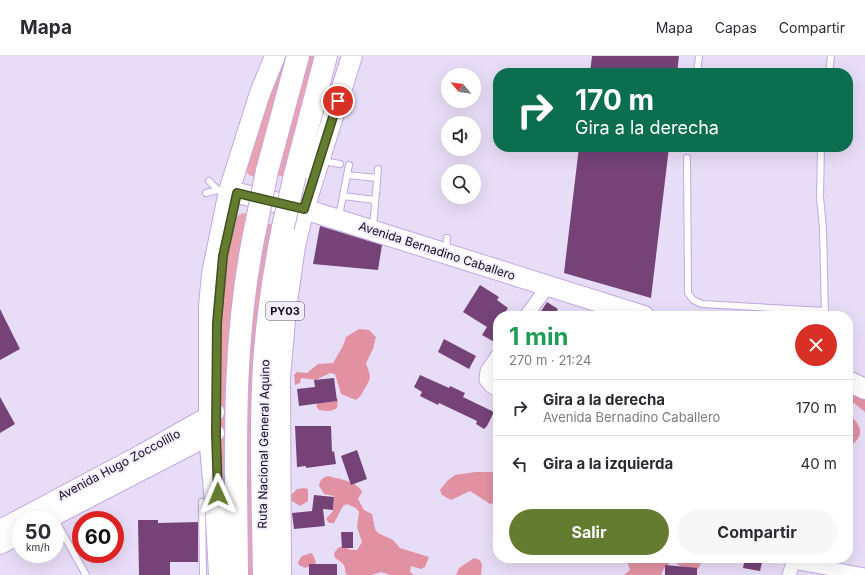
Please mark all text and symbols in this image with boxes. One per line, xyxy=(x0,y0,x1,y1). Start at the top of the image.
text: Mapa xyxy=(20,16,72,39)
text: Mapa xyxy=(656,19,693,36)
text: Capas xyxy=(715,19,757,36)
text: Compartir xyxy=(779,19,845,36)
north arrow xyxy=(441,68,481,108)
map controls xyxy=(441,68,481,204)
text: 170 m xyxy=(575,83,654,117)
pin xyxy=(321,84,355,118)
icon: right xyxy=(509,84,561,136)
icon: arrive xyxy=(327,90,349,112)
button: sound xyxy=(441,116,481,156)
text: Gira a la derecha xyxy=(575,117,719,138)
button: search xyxy=(441,164,481,204)
street label: Avenida Bernadino Caballero xyxy=(357,218,517,283)
road number: PY03 xyxy=(266,302,304,320)
text: 1 min xyxy=(509,322,568,351)
button: close xyxy=(795,324,837,366)
text: 270 m · 21:24 xyxy=(509,352,591,368)
street label: Ruta Nacional General Aquino xyxy=(255,359,272,529)
text: Gira a la derecha xyxy=(543,390,665,409)
icon: right xyxy=(509,397,531,419)
text: 170 m xyxy=(796,398,837,417)
text: Avenida Bernadino Caballero xyxy=(543,409,720,425)
street label: Avenida Hugo Zoccolillo xyxy=(55,426,183,503)
icon: left xyxy=(509,453,531,475)
text: Gira a la izquierda xyxy=(543,454,673,473)
text: 40 m xyxy=(800,454,837,473)
position arrow xyxy=(197,473,239,515)
button: Salir xyxy=(509,509,669,555)
button: Compartir xyxy=(677,509,837,555)
speed limit sign: 60 xyxy=(72,511,124,563)
text: 50 xyxy=(25,520,51,544)
text: km/h xyxy=(26,541,50,553)

